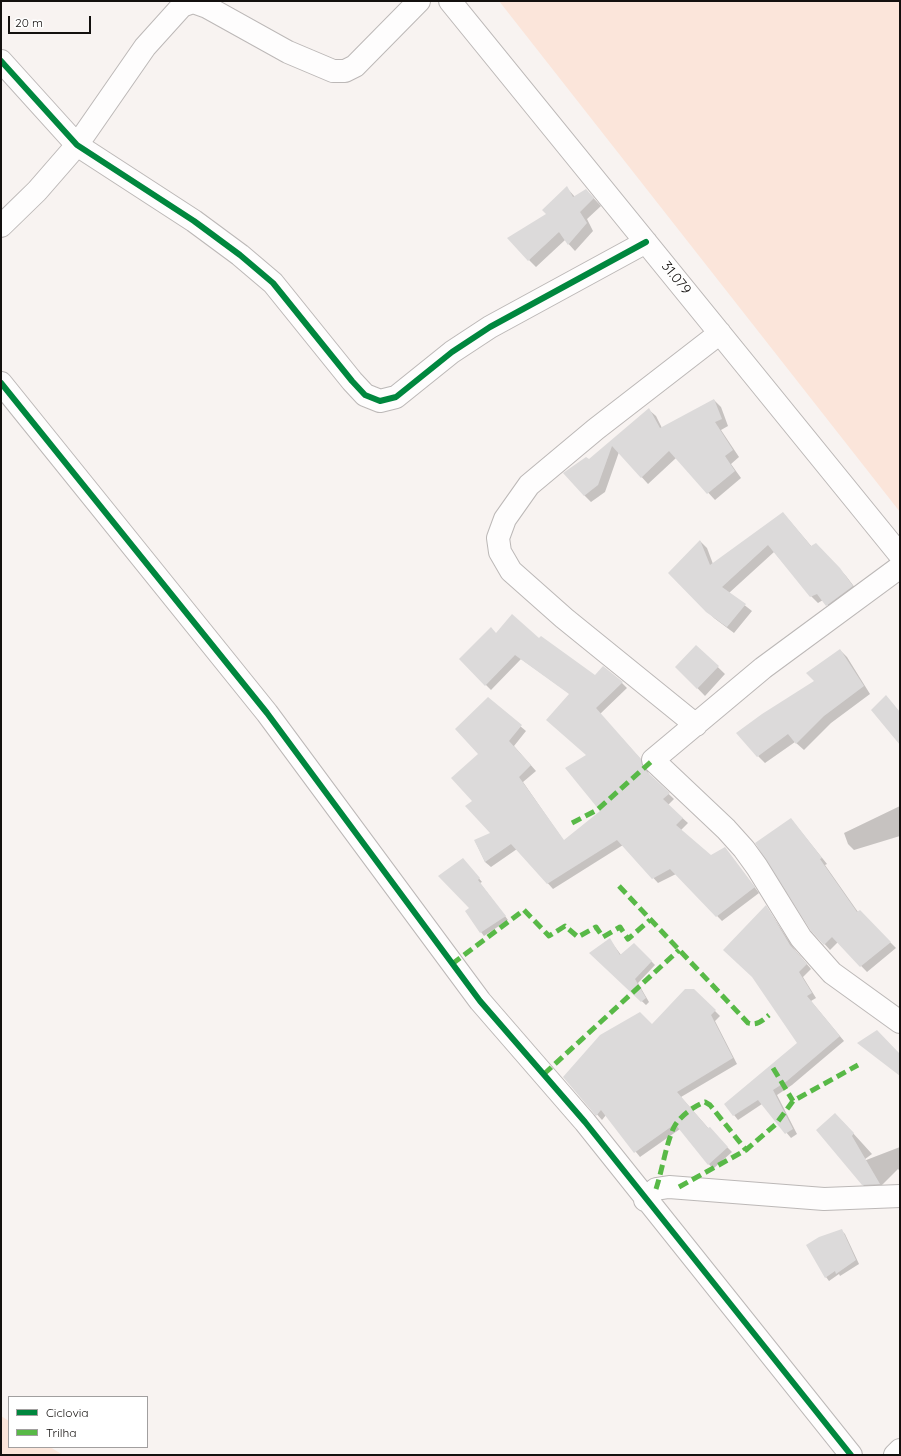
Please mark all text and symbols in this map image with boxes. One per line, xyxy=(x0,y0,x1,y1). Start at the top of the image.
scale bar xyxy=(10,8,93,34)
text: 20 m xyxy=(15,15,43,30)
street label: 31.079 xyxy=(658,258,694,298)
legend xyxy=(8,1396,148,1448)
text: Ciclovia xyxy=(46,1405,89,1420)
text: Trilha xyxy=(46,1425,77,1440)

